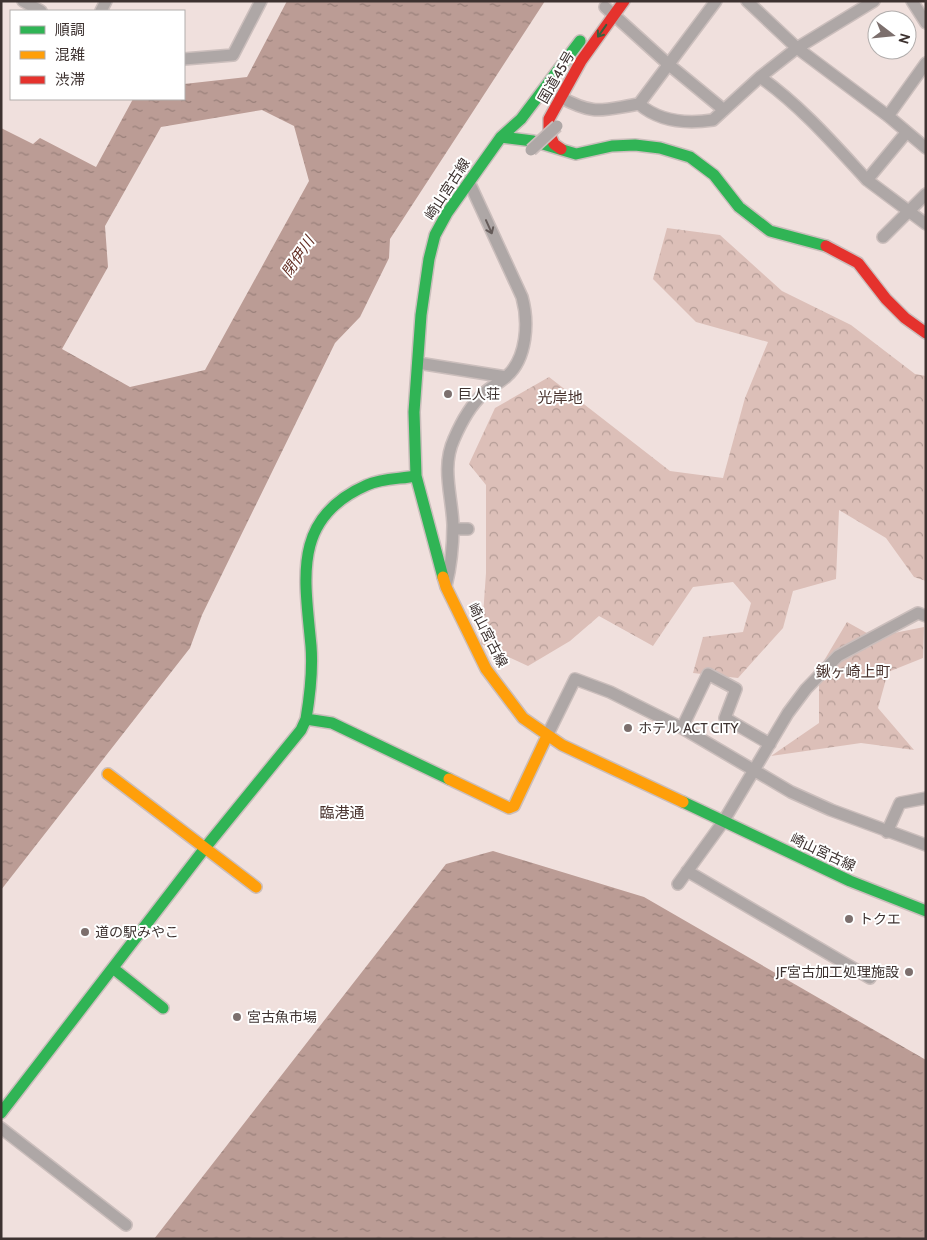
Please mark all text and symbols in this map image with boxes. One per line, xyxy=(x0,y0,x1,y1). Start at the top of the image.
legend xyxy=(10,10,185,100)
north arrow xyxy=(867,10,917,60)
text: 順調 xyxy=(55,21,85,39)
one-way arrow xyxy=(597,23,607,37)
text: N xyxy=(894,31,915,46)
text: 混雑 xyxy=(55,46,85,64)
street label: 国道45号 xyxy=(534,48,578,106)
text: 渋滞 xyxy=(55,71,85,89)
street label: 崎山宮古線 xyxy=(420,155,474,223)
one-way arrow xyxy=(484,219,494,234)
water label: 閉伊川 xyxy=(278,232,319,281)
place label: 巨人荘 xyxy=(458,385,500,403)
marker: 巨人荘 xyxy=(442,388,454,400)
district label: 光岸地 xyxy=(537,389,583,407)
street label: 崎山宮古線 xyxy=(464,600,512,670)
district label: 鍬ヶ崎上町 xyxy=(815,663,891,681)
place label: ホテル ACT CITY xyxy=(638,719,740,737)
marker: ホテル ACT CITY xyxy=(622,722,634,734)
district label: 臨港通 xyxy=(319,804,365,822)
street label: 崎山宮古線 xyxy=(787,829,859,875)
place label: トクエ xyxy=(859,910,901,928)
marker: トクエ xyxy=(843,913,855,925)
place label: 道の駅みやこ xyxy=(95,923,179,941)
marker: 道の駅みやこ xyxy=(79,926,91,938)
place label: JF宮古加工処理施設 xyxy=(775,963,899,981)
marker: JF宮古加工処理施設 xyxy=(903,966,915,978)
place label: 宮古魚市場 xyxy=(247,1008,317,1026)
marker: 宮古魚市場 xyxy=(231,1011,243,1023)

